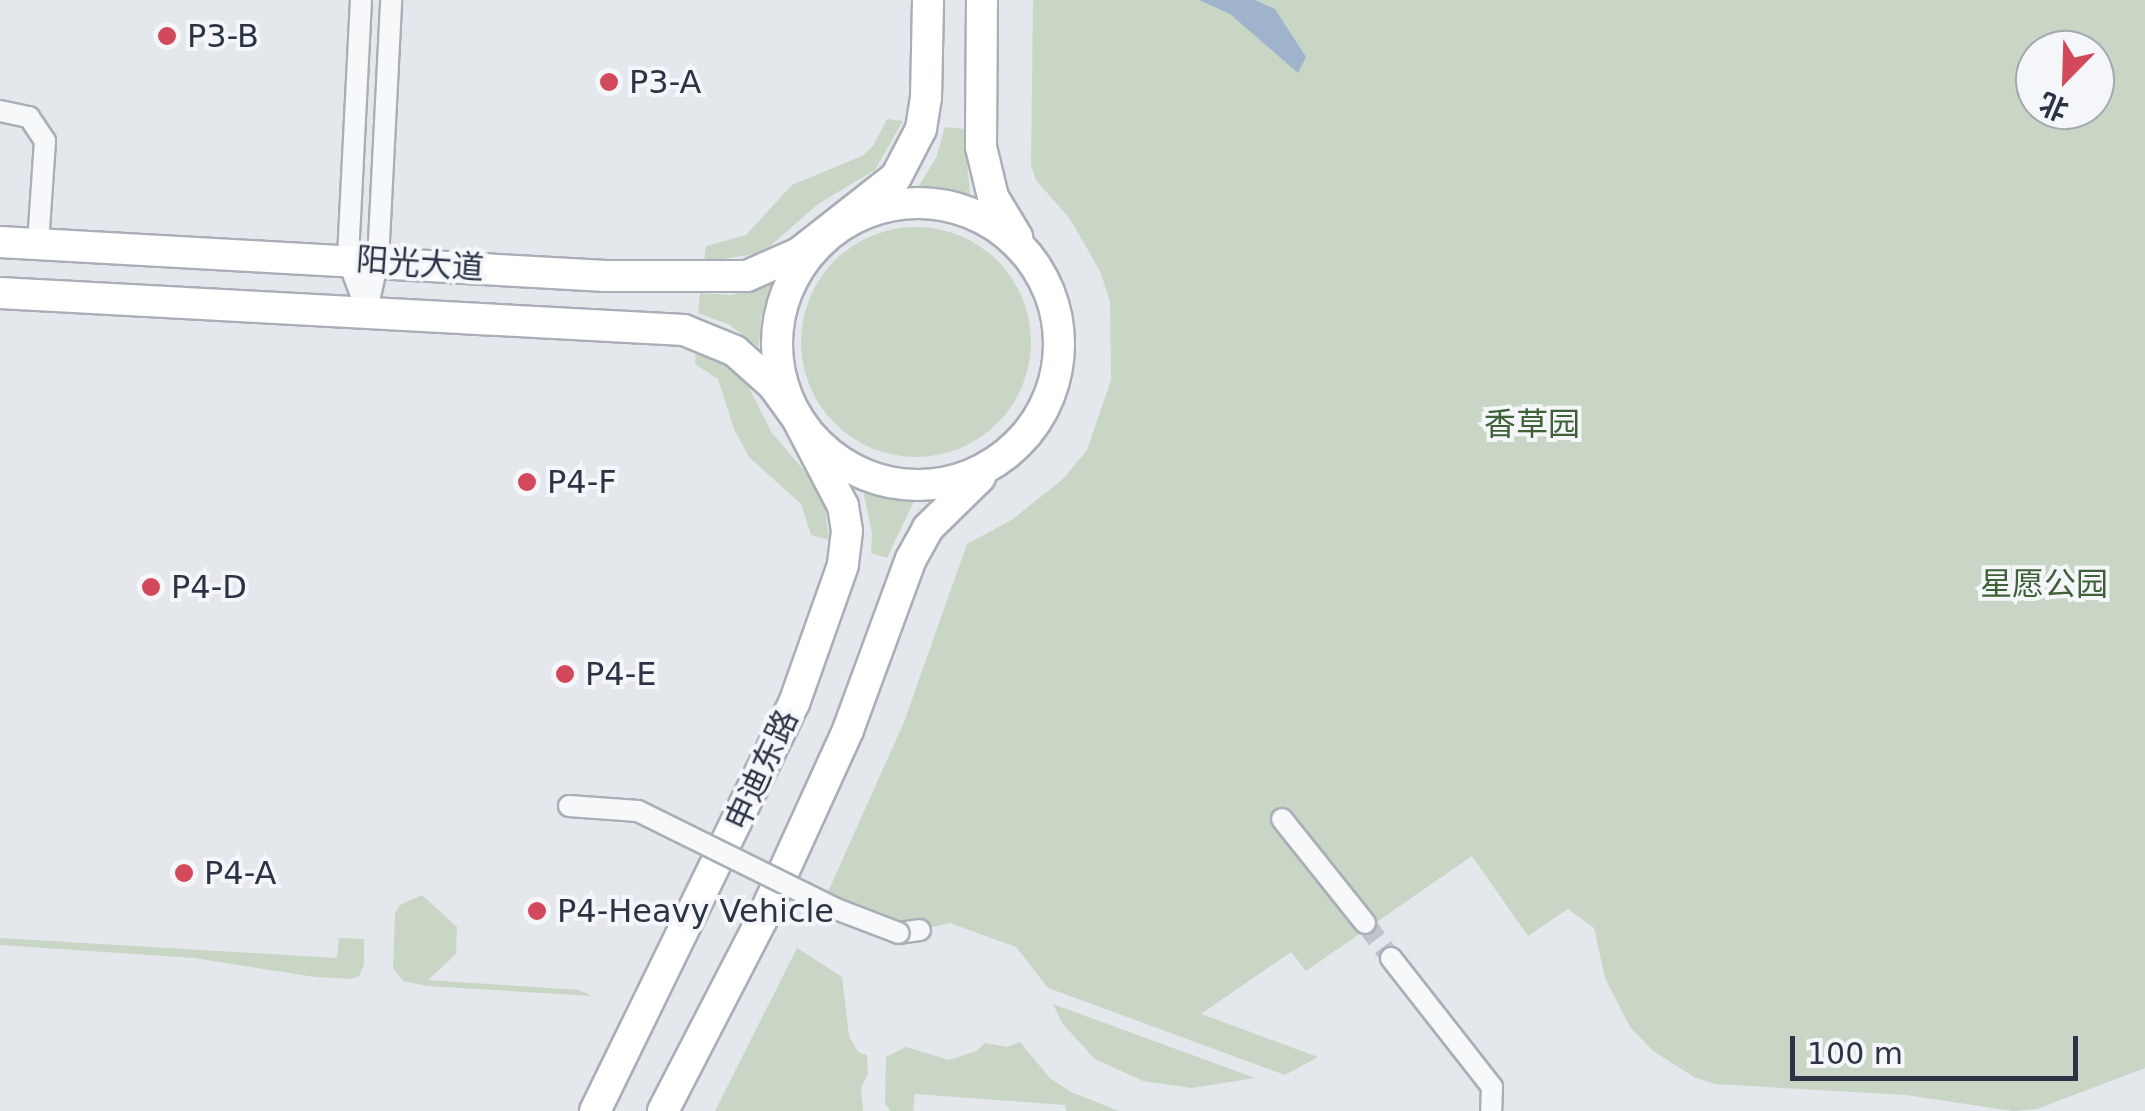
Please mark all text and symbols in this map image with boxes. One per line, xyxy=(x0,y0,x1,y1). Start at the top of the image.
place label: P3-B xyxy=(187,17,259,55)
marker: P3-B xyxy=(156,25,178,47)
north arrow xyxy=(2015,30,2115,130)
place label: P3-A xyxy=(629,63,701,101)
marker: P3-A xyxy=(598,71,620,93)
text: 北 xyxy=(2035,86,2073,127)
street label: 阳光大道 xyxy=(355,240,485,288)
park label: 香草园 xyxy=(1484,405,1580,443)
place label: P4-F xyxy=(547,463,617,501)
marker: P4-F xyxy=(516,471,538,493)
park label: 星愿公园 xyxy=(1980,565,2108,603)
place label: P4-D xyxy=(171,568,247,606)
marker: P4-D xyxy=(140,576,162,598)
place label: P4-E xyxy=(585,655,656,693)
marker: P4-E xyxy=(554,663,576,685)
street label: 申迪东路 xyxy=(718,704,806,836)
place label: P4-A xyxy=(204,854,276,892)
marker: P4-A xyxy=(173,862,195,884)
place label: P4-Heavy Vehicle xyxy=(557,892,834,930)
marker: P4-Heavy Vehicle xyxy=(526,900,548,922)
scale bar xyxy=(1795,1016,2082,1078)
text: 100 m xyxy=(1807,1036,1903,1071)

